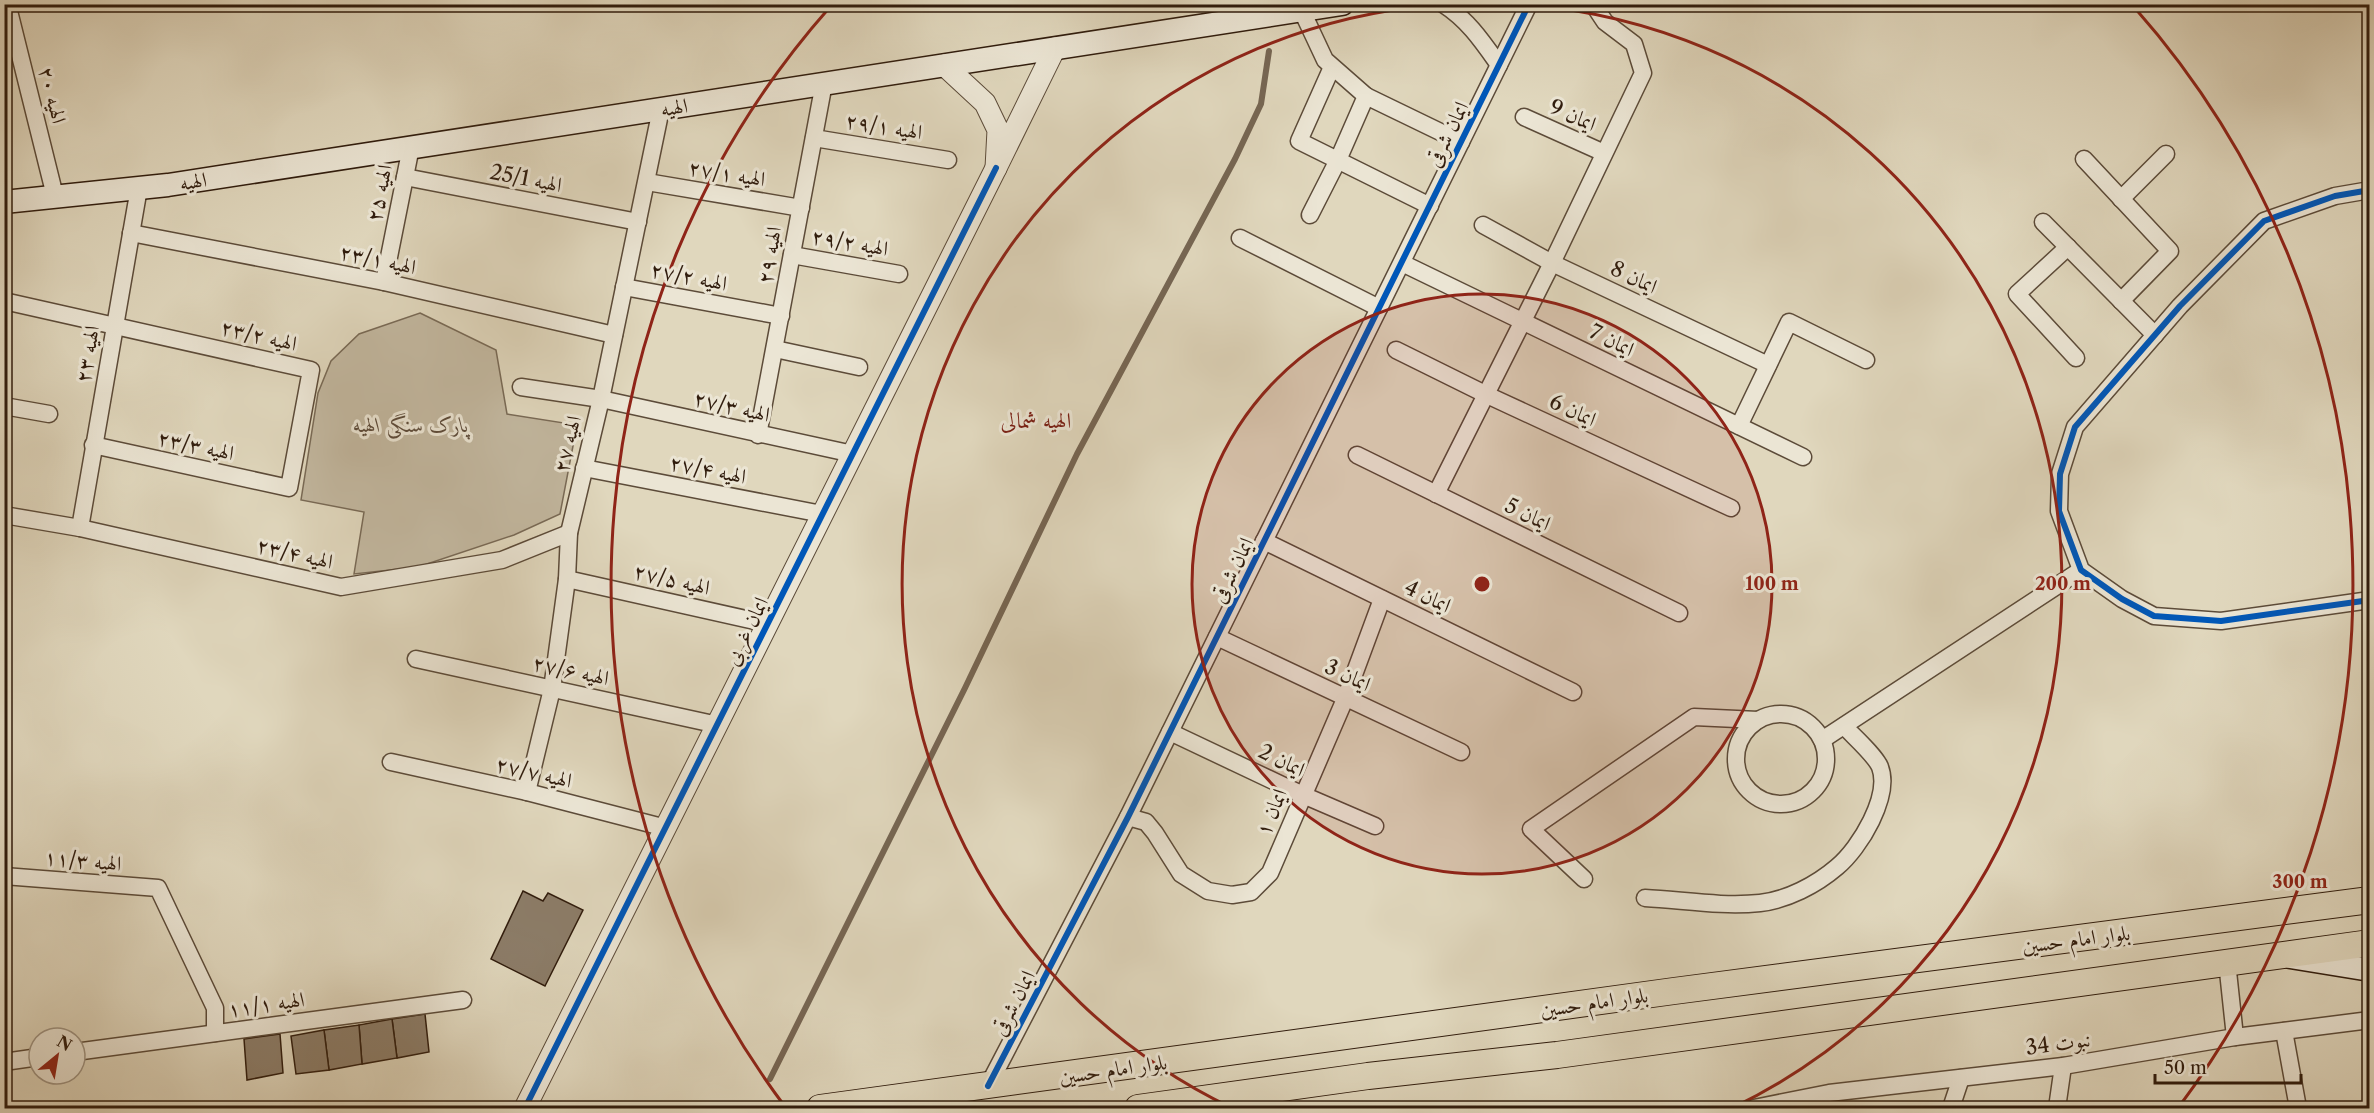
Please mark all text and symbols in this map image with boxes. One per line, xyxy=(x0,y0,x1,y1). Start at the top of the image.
street label: الهیه ۲۰ xyxy=(34,64,72,126)
street label: الهیه xyxy=(659,93,689,121)
street label: ایمان 9 xyxy=(1545,94,1600,137)
street label: ایمان شرقی xyxy=(1420,97,1475,172)
street label: الهیه ۲۹/۱ xyxy=(844,108,924,144)
street label: الهیه ۲۷/۱ xyxy=(687,155,767,191)
street label: الهیه 25/1 xyxy=(488,159,564,197)
street label: الهیه ۲۵ xyxy=(361,162,397,224)
street label: الهیه xyxy=(178,167,208,195)
street label: الهیه ۲۹/۲ xyxy=(810,223,890,261)
street label: الهیه ۲۹ xyxy=(752,224,786,286)
street label: الهیه ۲۳/۱ xyxy=(338,239,418,279)
street label: ایمان 8 xyxy=(1606,255,1661,300)
street label: الهیه ۲۷/۲ xyxy=(649,256,729,296)
street label: الهیه ۲۳/۲ xyxy=(218,314,300,356)
street label: ایمان 7 xyxy=(1585,319,1638,362)
street label: الهیه ۲۳ xyxy=(70,323,104,385)
street label: الهیه ۲۷/۳ xyxy=(691,385,773,427)
street label: ایمان 6 xyxy=(1545,388,1600,432)
district label: الهیه شمالی xyxy=(1001,407,1071,434)
park label: پارک سنگی الهیه xyxy=(353,412,471,440)
street label: الهیه ۲۷ xyxy=(548,413,586,475)
street label: الهیه ۲۳/۳ xyxy=(156,425,236,465)
street label: الهیه ۲۷/۴ xyxy=(668,449,748,489)
street label: ایمان 5 xyxy=(1501,492,1555,537)
street label: الهیه ۲۳/۴ xyxy=(254,532,336,574)
street label: ایمان شرقی xyxy=(1205,533,1260,608)
street label: الهیه ۲۷/۵ xyxy=(631,558,713,600)
text: 100 m xyxy=(1745,573,1799,595)
text: 200 m xyxy=(2035,573,2091,595)
street label: ایمان 4 xyxy=(1400,574,1455,619)
centre of rings xyxy=(1472,574,1492,594)
street label: ایمان غربی xyxy=(719,593,776,671)
street label: الهیه ۲۷/۶ xyxy=(531,650,611,690)
street label: ایمان 3 xyxy=(1321,654,1375,697)
street label: ایمان 2 xyxy=(1254,738,1309,783)
street label: الهیه ۲۷/۷ xyxy=(493,751,575,793)
street label: ایمان ۱ xyxy=(1250,785,1293,840)
street label: الهیه ۱۱/۳ xyxy=(43,844,123,876)
text: 300 m xyxy=(2272,871,2328,893)
street label: بلوار امام حسین xyxy=(2020,920,2132,964)
street label: ایمان شرقی xyxy=(986,966,1042,1041)
street label: بلوار امام حسین xyxy=(1538,982,1650,1028)
street label: الهیه ۱۱/۱ xyxy=(226,986,306,1022)
north arrow xyxy=(27,1026,87,1086)
street label: نبوت 34 xyxy=(2024,1026,2092,1061)
text: N xyxy=(53,1031,76,1055)
scale bar xyxy=(2155,1047,2300,1085)
street label: بلوار امام حسین xyxy=(1057,1049,1169,1095)
text: 50 m xyxy=(2164,1057,2207,1079)

